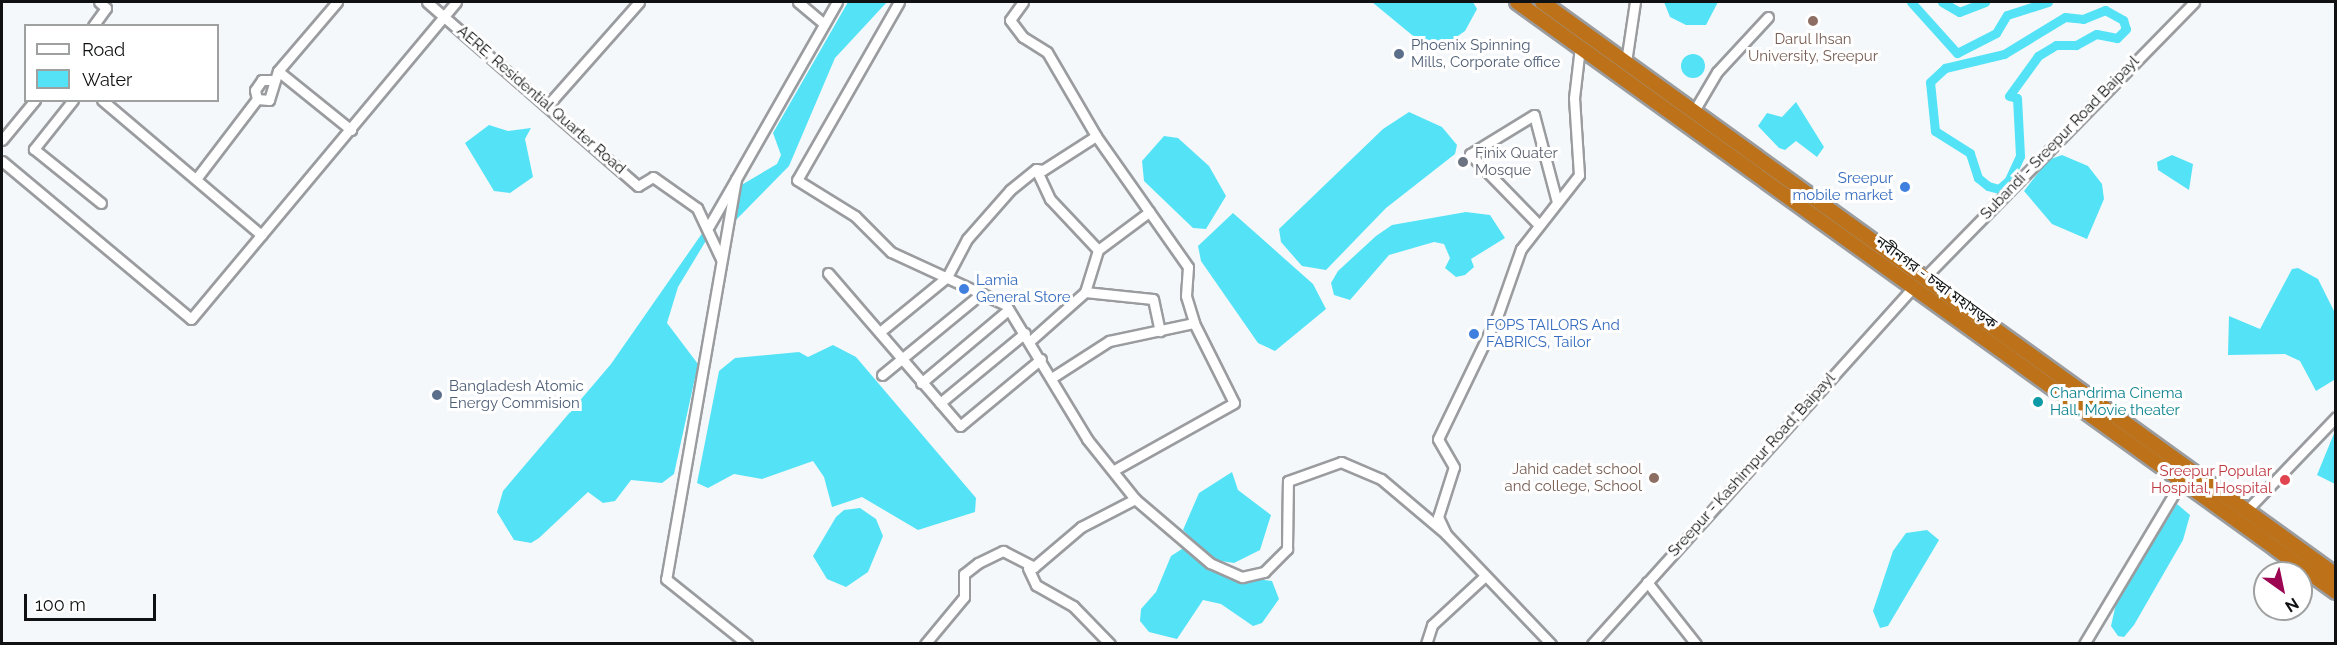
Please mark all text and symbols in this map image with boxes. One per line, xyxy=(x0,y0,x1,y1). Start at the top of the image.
marker: Darul Ihsan University, Sreepur xyxy=(1806,14,1820,28)
street label: AERE, Residential Quarter Road xyxy=(453,22,629,178)
legend xyxy=(24,24,219,102)
place label: Darul Ihsan University, Sreepur xyxy=(1748,30,1878,65)
place label: Phoenix Spinning Mills, Corporate office xyxy=(1411,36,1560,71)
text: Road xyxy=(82,39,125,60)
marker: Phoenix Spinning Mills, Corporate office xyxy=(1392,47,1406,61)
street label: Subandi - Sreepur Road Baipayl xyxy=(1977,52,2143,224)
text: Water xyxy=(82,69,132,90)
place label: Finix Quater Mosque xyxy=(1475,144,1558,179)
marker: Finix Quater Mosque xyxy=(1456,155,1470,169)
place label: Sreepur mobile market xyxy=(1793,169,1893,204)
marker: Sreepur mobile market xyxy=(1898,180,1912,194)
street label: নবীনগর - চন্দ্রা মহাসড়ক xyxy=(1872,233,2000,333)
place label: Lamia General Store xyxy=(976,271,1071,306)
marker: Lamia General Store xyxy=(957,282,971,296)
place label: FOPS TAILORS And FABRICS, Tailor xyxy=(1486,316,1621,351)
marker: FOPS TAILORS And FABRICS, Tailor xyxy=(1467,327,1481,341)
street label: Sreepur - Kashimpur Road, Baipayl xyxy=(1665,369,1839,561)
place label: Bangladesh Atomic Energy Commision xyxy=(449,377,584,412)
place label: Chandrima Cinema Hall, Movie theater xyxy=(2050,384,2183,419)
marker: Bangladesh Atomic Energy Commision xyxy=(430,388,444,402)
marker: Chandrima Cinema Hall, Movie theater xyxy=(2031,395,2045,409)
place label: Jahid cadet school and college, School xyxy=(1505,460,1642,495)
place label: Sreepur Popular Hospital, Hospital xyxy=(2151,462,2272,497)
marker: Jahid cadet school and college, School xyxy=(1647,471,1661,485)
marker: Sreepur Popular Hospital, Hospital xyxy=(2276,471,2294,489)
north arrow xyxy=(2253,561,2313,621)
scale bar xyxy=(27,582,159,620)
text: 100 m xyxy=(35,594,86,615)
text: N xyxy=(2282,594,2302,616)

